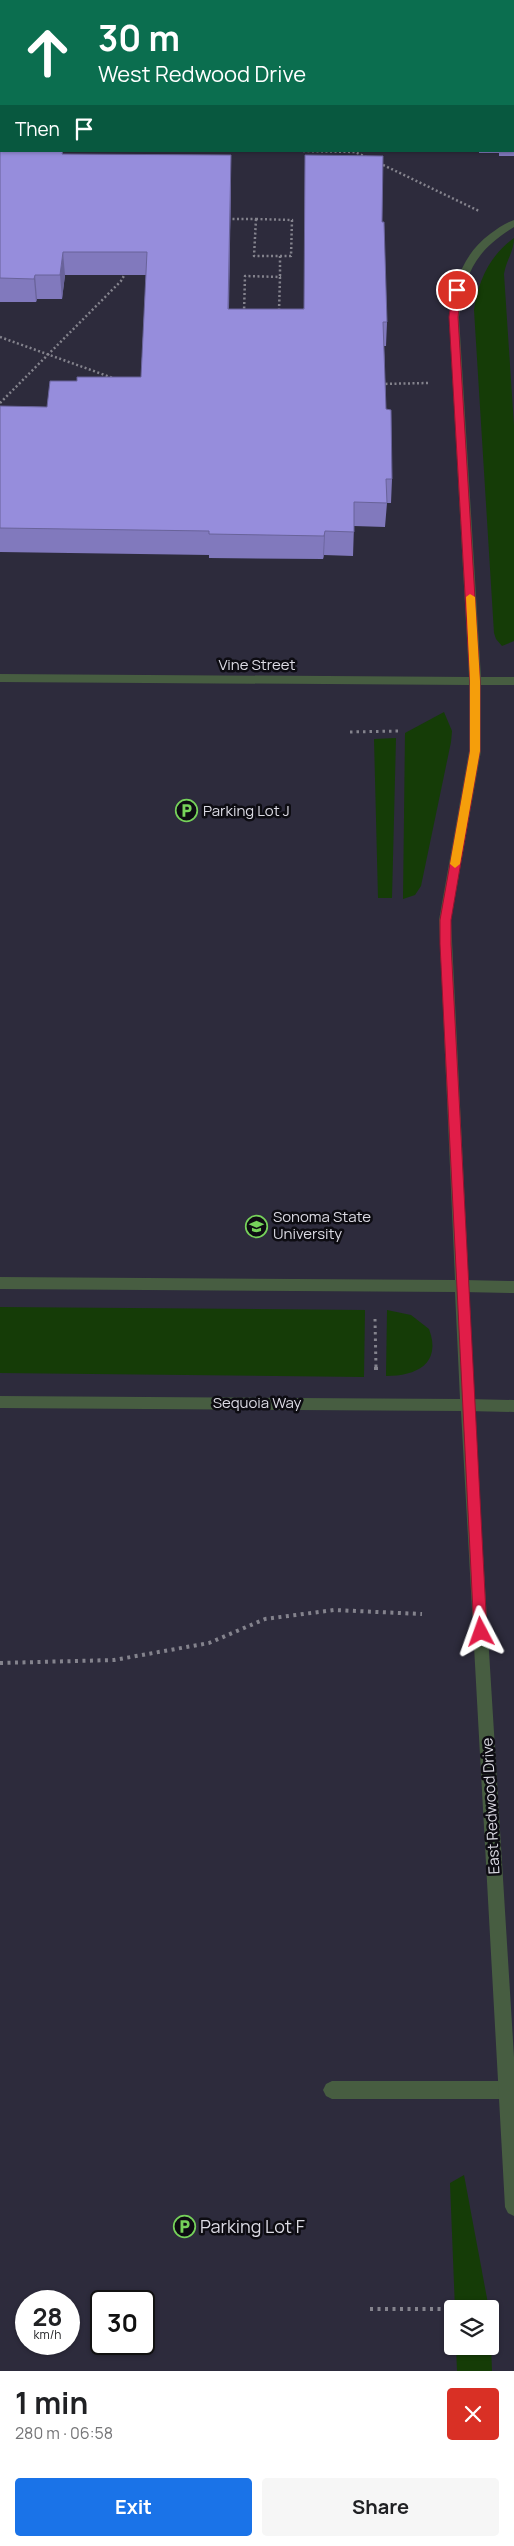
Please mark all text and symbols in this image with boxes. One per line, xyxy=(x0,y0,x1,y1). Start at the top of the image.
text: 30 m xyxy=(98,14,180,62)
icon: ahead xyxy=(15,20,80,85)
text: West Redwood Drive xyxy=(98,59,306,89)
icon: arrive xyxy=(70,115,98,143)
text: Then xyxy=(15,116,60,142)
pin xyxy=(436,269,478,311)
icon: arrive xyxy=(443,276,471,304)
street label: Vine Street xyxy=(219,654,295,675)
parking icon: Parking Lot J xyxy=(175,799,199,823)
place label: Parking Lot J xyxy=(203,800,290,821)
place label: Sonoma State University xyxy=(273,1206,371,1244)
school or university icon: Sonoma State University xyxy=(245,1214,269,1238)
street label: Sequoia Way xyxy=(213,1392,301,1413)
position arrow xyxy=(454,1605,506,1657)
street label: East Redwood Drive xyxy=(476,1737,505,1875)
place label: Parking Lot F xyxy=(200,2214,305,2238)
parking icon: Parking Lot F xyxy=(172,2215,196,2239)
speed limit sign: 30 xyxy=(90,2290,155,2355)
text: 28 xyxy=(32,2299,63,2334)
map controls xyxy=(444,2300,499,2355)
button: layers xyxy=(444,2300,499,2355)
text: km/h xyxy=(34,2326,61,2343)
text: 1 min xyxy=(15,2382,88,2423)
button: close xyxy=(447,2388,499,2440)
text: 280 m · 06:58 xyxy=(15,2422,113,2444)
button: Exit xyxy=(15,2478,252,2536)
button: Share xyxy=(262,2478,499,2536)

